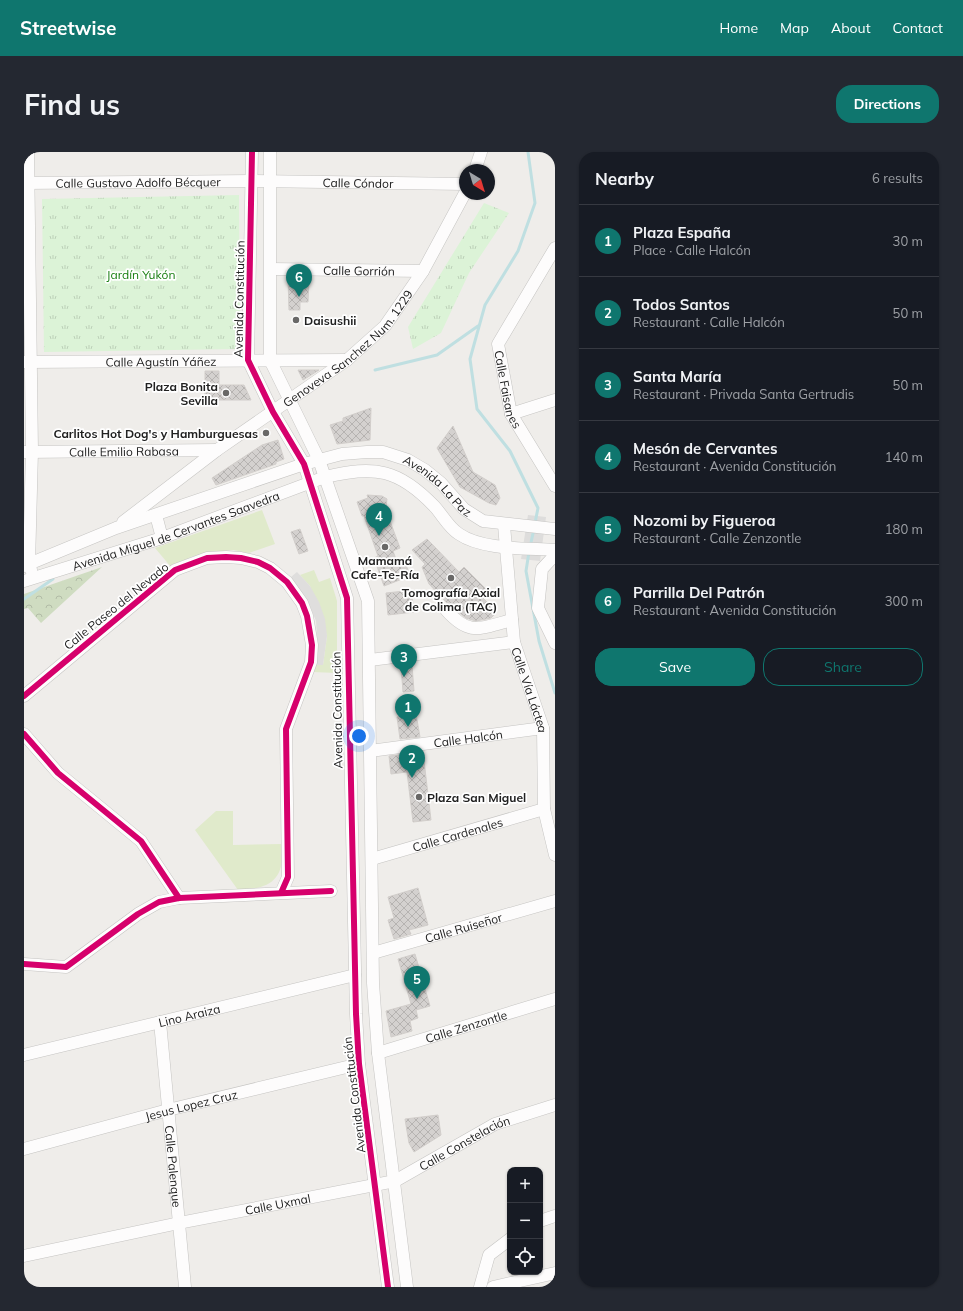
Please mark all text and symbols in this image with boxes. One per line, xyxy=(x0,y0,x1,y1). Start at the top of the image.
text: Streetwise xyxy=(20,16,116,40)
text: Home xyxy=(719,19,758,37)
text: Map xyxy=(780,19,809,37)
text: About xyxy=(831,19,871,37)
text: Contact xyxy=(893,19,943,37)
button: Directions xyxy=(836,85,939,123)
text: Find us xyxy=(24,87,120,122)
north arrow xyxy=(459,164,495,200)
text: Nearby xyxy=(595,168,654,189)
text: 6 results xyxy=(872,170,923,186)
street label: Calle Gustavo Adolfo Bécquer xyxy=(55,174,221,190)
street label: Calle Cóndor xyxy=(323,174,394,190)
text: Plaza España xyxy=(633,223,731,242)
text: 1 xyxy=(604,233,612,249)
text: 30 m xyxy=(893,233,923,249)
street label: Avenida Constitución xyxy=(230,240,248,358)
text: Place · Calle Halcón xyxy=(633,242,751,258)
street label: Calle Gorrión xyxy=(323,262,395,278)
pin: 6 xyxy=(286,264,312,297)
park label: Jardín Yukón xyxy=(107,267,175,282)
street label: Genoveva Sanchez Num. 1229 xyxy=(280,287,415,410)
text: Todos Santos xyxy=(633,295,730,314)
text: 2 xyxy=(604,305,612,321)
text: 50 m xyxy=(893,305,923,321)
place label: Daisushii xyxy=(304,313,356,328)
text: Restaurant · Calle Halcón xyxy=(633,314,785,330)
marker: Daisushii xyxy=(291,315,301,325)
street label: Calle Faisanes xyxy=(492,349,525,431)
street label: Calle Agustín Yáñez xyxy=(105,353,217,369)
text: Santa María xyxy=(633,367,722,386)
text: 3 xyxy=(604,377,612,393)
text: 50 m xyxy=(893,377,923,393)
place label: Plaza Bonita Sevilla xyxy=(145,379,218,408)
text: Restaurant · Privada Santa Gertrudis xyxy=(633,386,854,402)
marker: Plaza Bonita Sevilla xyxy=(221,388,231,398)
place label: Carlitos Hot Dog's y Hamburguesas xyxy=(53,426,258,441)
marker: Carlitos Hot Dog's y Hamburguesas xyxy=(261,428,271,438)
text: Mesón de Cervantes xyxy=(633,439,777,458)
street label: Calle Emilio Rabasa xyxy=(69,443,179,459)
text: 4 xyxy=(604,449,612,465)
text: 140 m xyxy=(885,449,923,465)
street label: Avenida La Paz xyxy=(401,451,474,519)
text: Restaurant · Avenida Constitución xyxy=(633,458,837,474)
street label: Avenida Miguel de Cervantes Saavedra xyxy=(70,487,281,573)
pin: 4 xyxy=(366,503,392,536)
text: Nozomi by Figueroa xyxy=(633,511,776,530)
text: 5 xyxy=(604,521,612,537)
text: 180 m xyxy=(885,521,923,537)
text: Restaurant · Calle Zenzontle xyxy=(633,530,801,546)
marker: Mamamá Cafe-Te-Ría xyxy=(380,542,390,552)
place label: Mamamá Cafe-Te-Ría xyxy=(351,553,419,582)
street label: Calle Paseo del Nevado xyxy=(61,559,172,653)
marker: Tomografía Axial de Colima (TAC) xyxy=(446,573,456,583)
text: Parrilla Del Patrón xyxy=(633,583,765,602)
place label: Tomografía Axial de Colima (TAC) xyxy=(402,585,500,614)
text: 6 xyxy=(604,593,612,609)
text: 300 m xyxy=(885,593,923,609)
text: Restaurant · Avenida Constitución xyxy=(633,602,837,618)
pin: 3 xyxy=(391,644,417,677)
street label: Calle Vía Láctea xyxy=(509,645,551,733)
button: Save xyxy=(595,648,755,686)
button: Share xyxy=(763,648,923,686)
street label: Avenida Constitución xyxy=(328,651,346,769)
pin: 1 xyxy=(395,694,421,727)
your location xyxy=(349,726,369,746)
street label: Calle Halcón xyxy=(433,726,504,750)
pin: 2 xyxy=(399,745,425,778)
place label: Plaza San Miguel xyxy=(427,790,526,805)
marker: Plaza San Miguel xyxy=(414,792,424,802)
street label: Calle Cardenales xyxy=(411,814,504,854)
street label: Calle Ruiseñor xyxy=(423,909,504,945)
pin: 5 xyxy=(404,966,430,999)
street label: Lino Araiza xyxy=(157,1000,222,1030)
street label: Calle Zenzontle xyxy=(423,1007,509,1046)
street label: Avenida Constitución xyxy=(339,1036,369,1154)
street label: Jesus Lopez Cruz xyxy=(143,1086,239,1123)
street label: Calle Constelación xyxy=(416,1112,512,1173)
street label: Calle Palenque xyxy=(162,1125,185,1208)
map controls xyxy=(507,1167,543,1275)
button: + xyxy=(507,1167,543,1203)
street label: Calle Uxmal xyxy=(244,1190,312,1218)
button: − xyxy=(507,1203,543,1239)
button: locate xyxy=(507,1239,543,1275)

